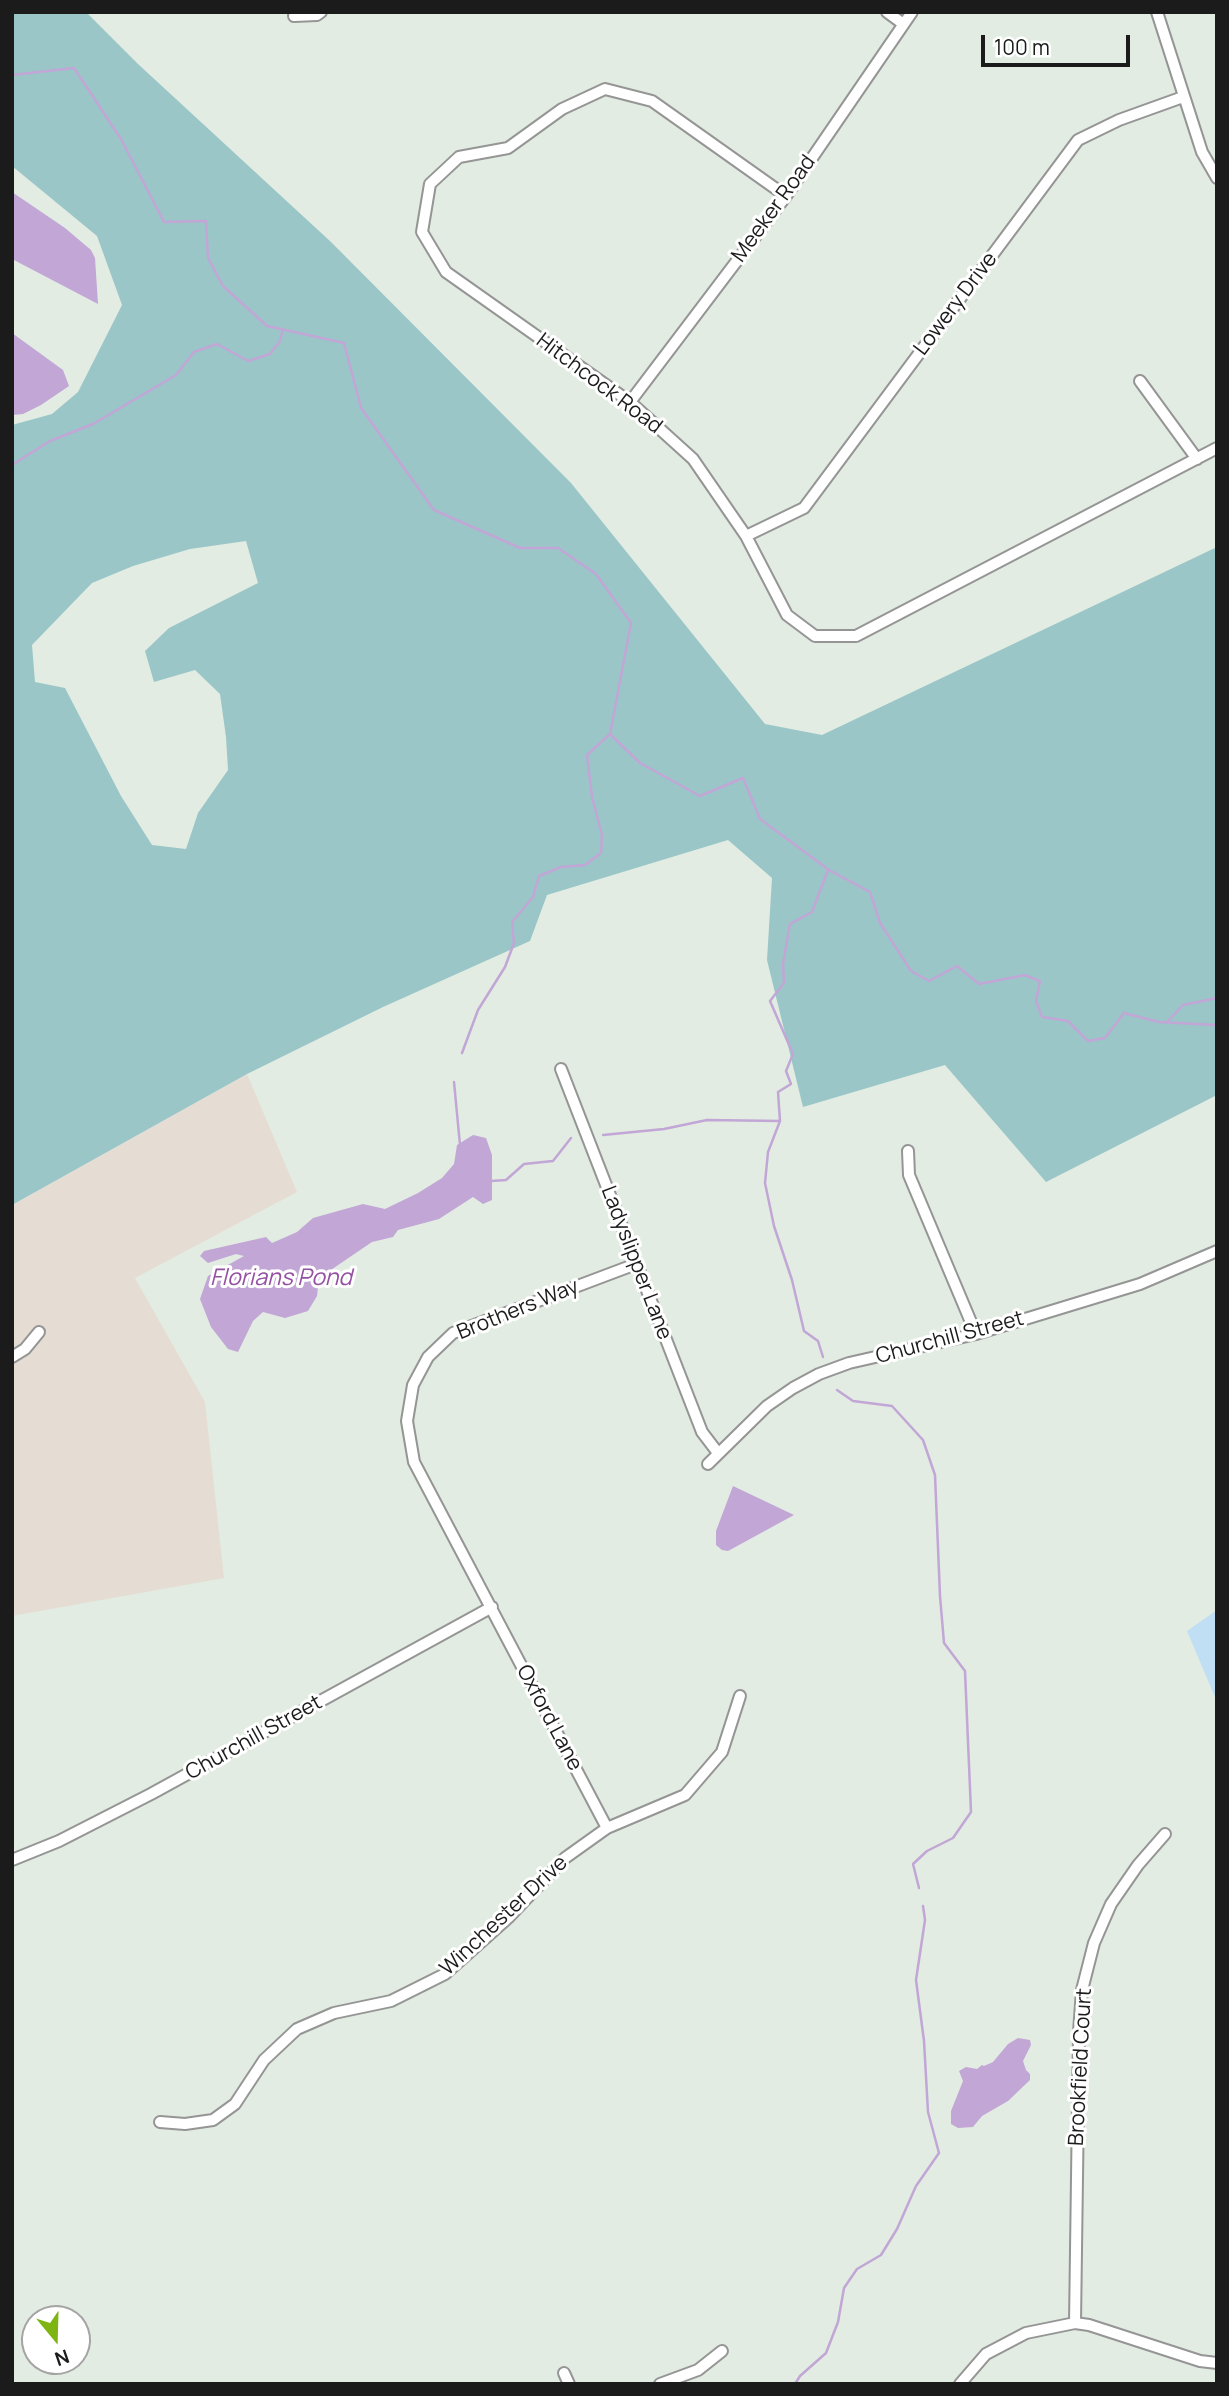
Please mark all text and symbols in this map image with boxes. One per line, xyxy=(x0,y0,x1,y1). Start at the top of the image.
scale bar xyxy=(984,21,1133,65)
text: 100 m xyxy=(994,33,1050,61)
street label: Meeker Road xyxy=(727,151,821,267)
street label: Lowery Drive xyxy=(909,248,1003,360)
street label: Hitchcock Road xyxy=(531,328,667,440)
street label: Ladyslipper Lane xyxy=(595,1183,677,1343)
water label: Florians Pond xyxy=(210,1265,352,1293)
street label: Brothers Way xyxy=(453,1274,583,1346)
street label: Churchill Street xyxy=(873,1306,1027,1370)
street label: Oxford Lane xyxy=(511,1661,587,1775)
street label: Churchill Street xyxy=(181,1690,327,1786)
street label: Winchester Drive xyxy=(435,1850,573,1982)
street label: Brookfield Court xyxy=(1064,1988,1098,2146)
north arrow xyxy=(21,2305,91,2375)
text: N xyxy=(51,2343,73,2372)

